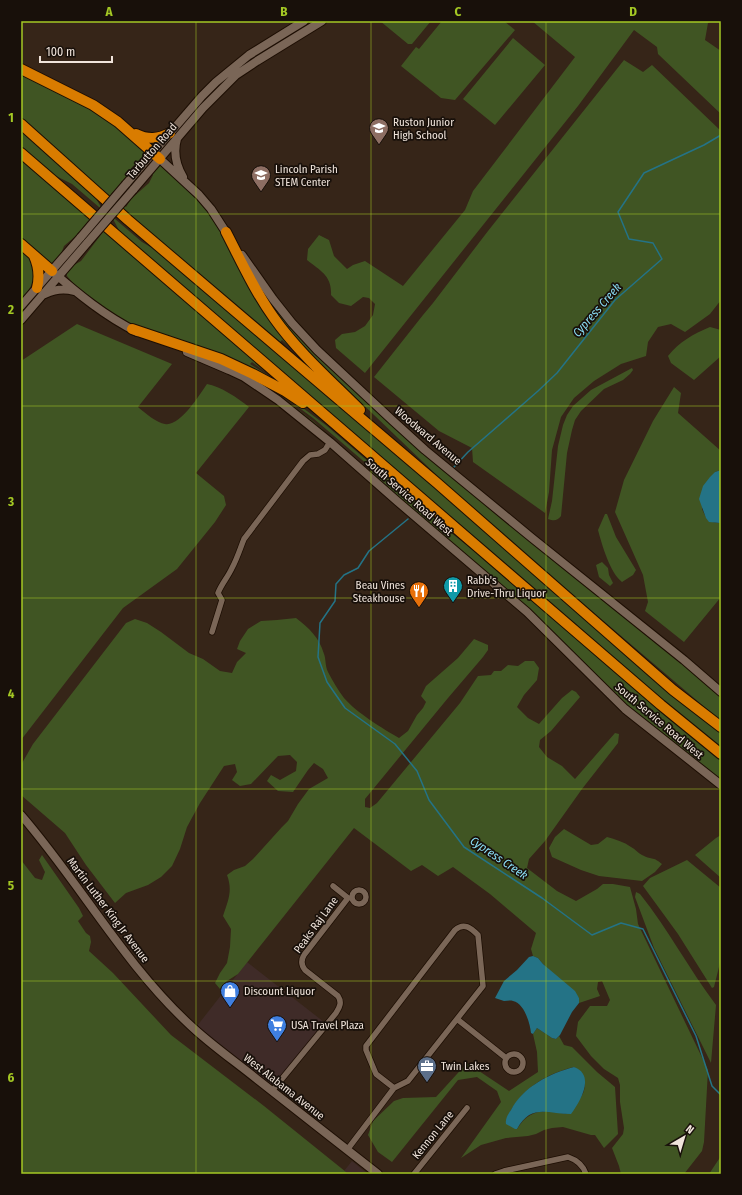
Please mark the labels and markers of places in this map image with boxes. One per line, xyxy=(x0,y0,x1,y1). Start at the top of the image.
place label: Ruston Junior High School xyxy=(393,116,454,142)
school or university icon: Ruston Junior High School xyxy=(368,117,390,145)
place label: Lincoln Parish STEM Center xyxy=(275,163,338,189)
school or university icon: Lincoln Parish STEM Center xyxy=(250,164,272,192)
place label: Rabb's Drive-Thru Liquor xyxy=(467,574,546,600)
building icon: Rabb's Drive-Thru Liquor xyxy=(442,575,464,603)
place label: Beau Vines Steakhouse xyxy=(353,579,405,605)
restaurant icon: Beau Vines Steakhouse xyxy=(408,580,430,608)
shop icon: Discount Liquor xyxy=(219,980,241,1008)
place label: Discount Liquor xyxy=(244,985,315,998)
supermarket icon: USA Travel Plaza xyxy=(266,1014,288,1042)
place label: USA Travel Plaza xyxy=(291,1019,364,1032)
office icon: Twin Lakes xyxy=(416,1055,438,1083)
place label: Twin Lakes xyxy=(441,1060,490,1073)

